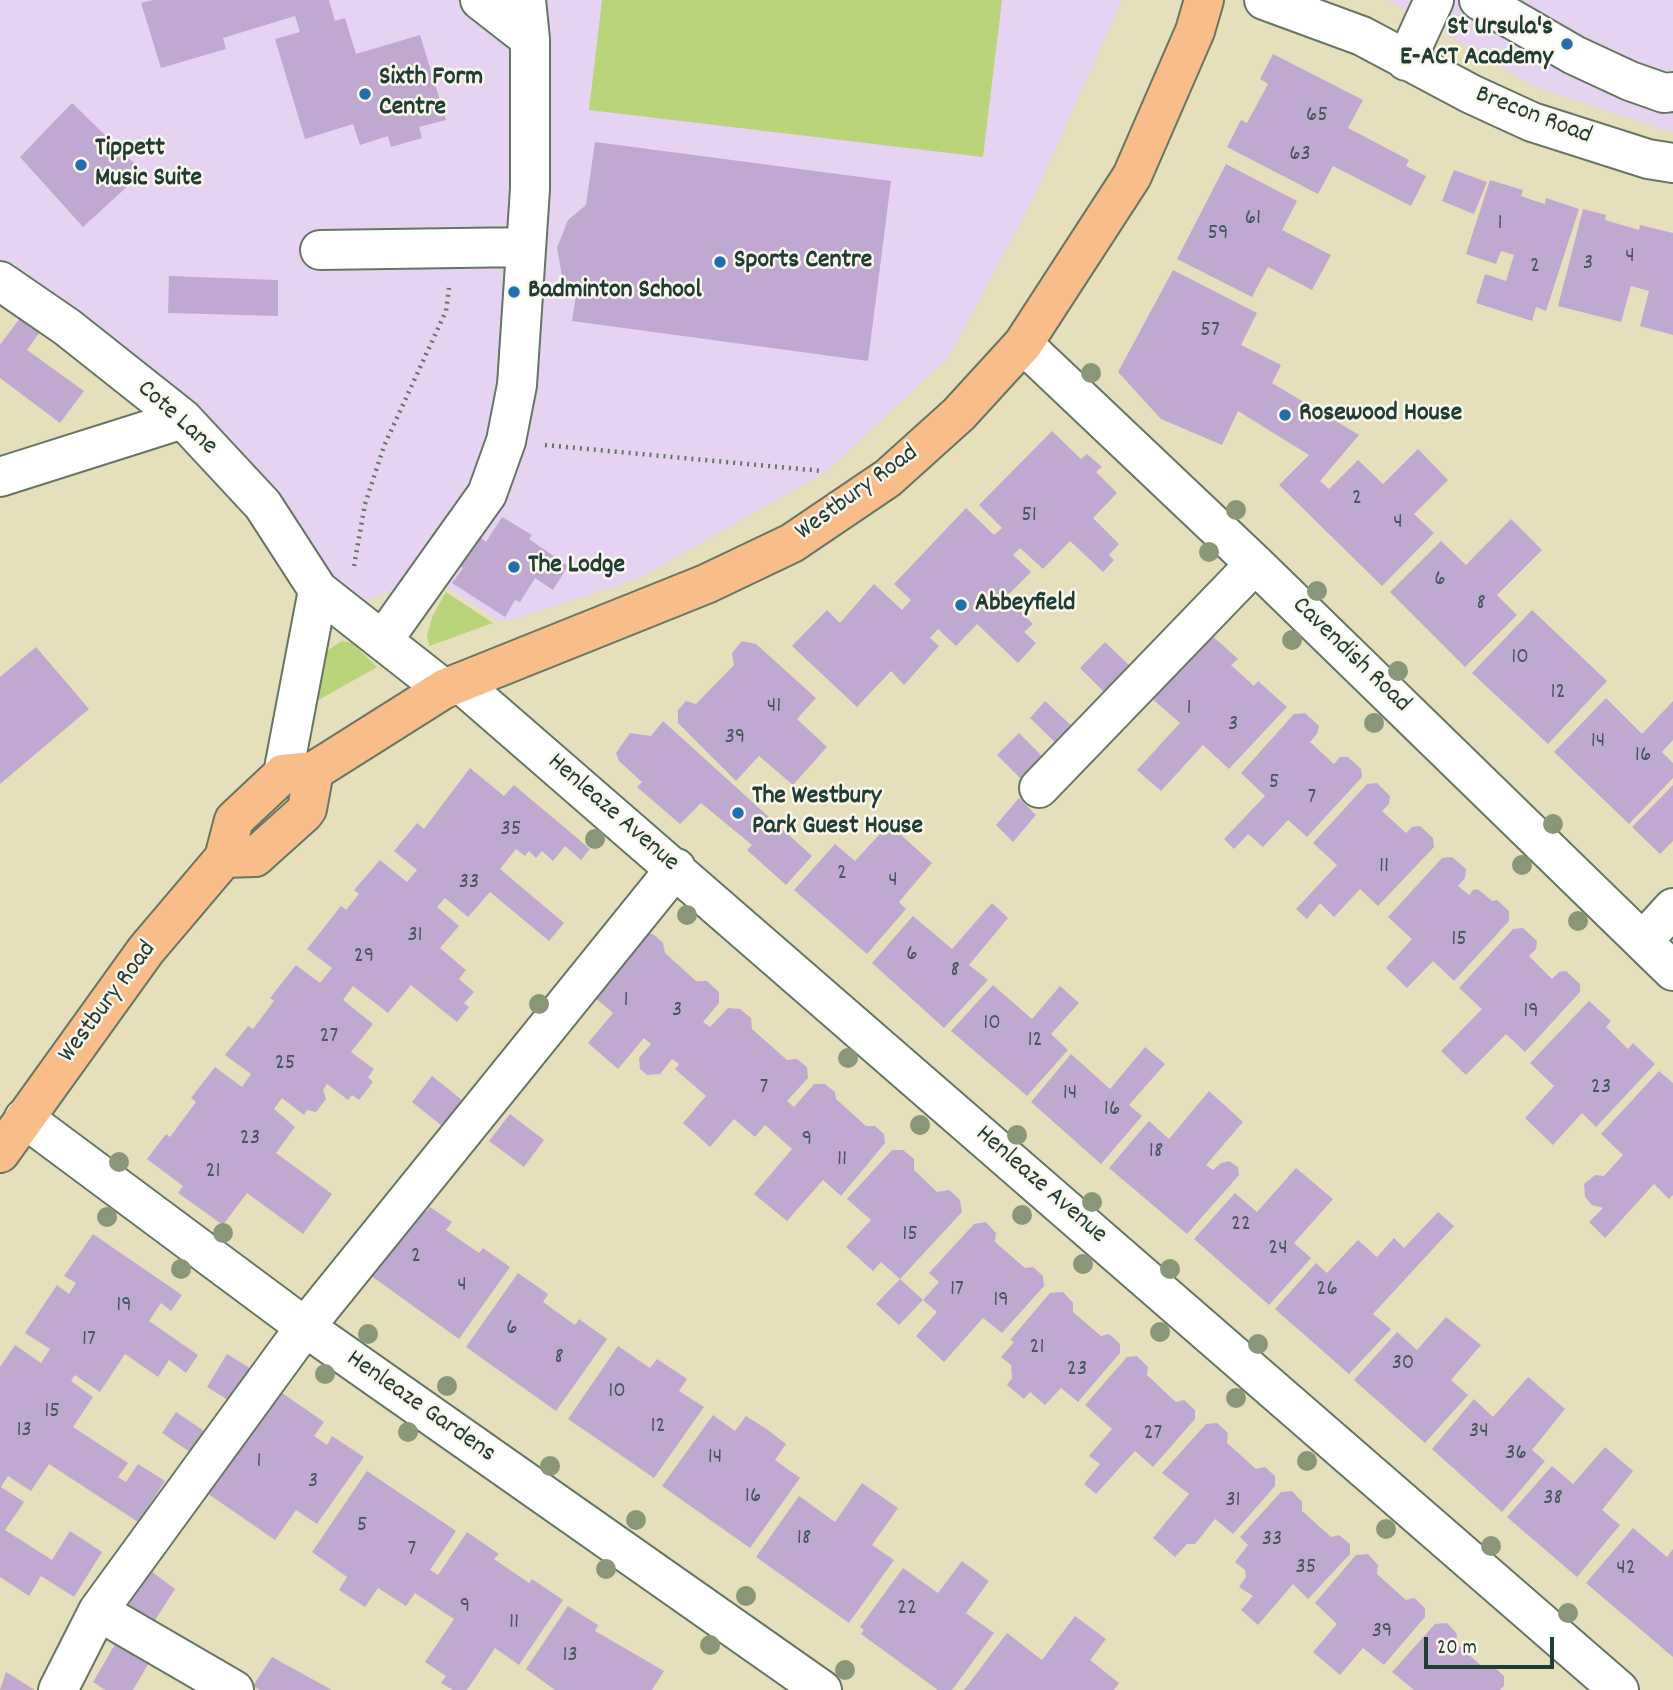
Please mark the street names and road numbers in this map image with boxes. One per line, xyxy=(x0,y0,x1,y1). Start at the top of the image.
street label: Brecon Road xyxy=(1470,81,1596,153)
street label: Cote Lane xyxy=(129,375,223,463)
street label: Westbury Road xyxy=(791,439,925,549)
street label: Cavendish Road xyxy=(1284,591,1416,721)
street label: Henleaze Avenue xyxy=(540,748,684,880)
street label: Westbury Road xyxy=(53,936,165,1070)
street label: Henleaze Avenue xyxy=(968,1120,1112,1252)
street label: Henleaze Gardens xyxy=(339,1345,501,1471)

